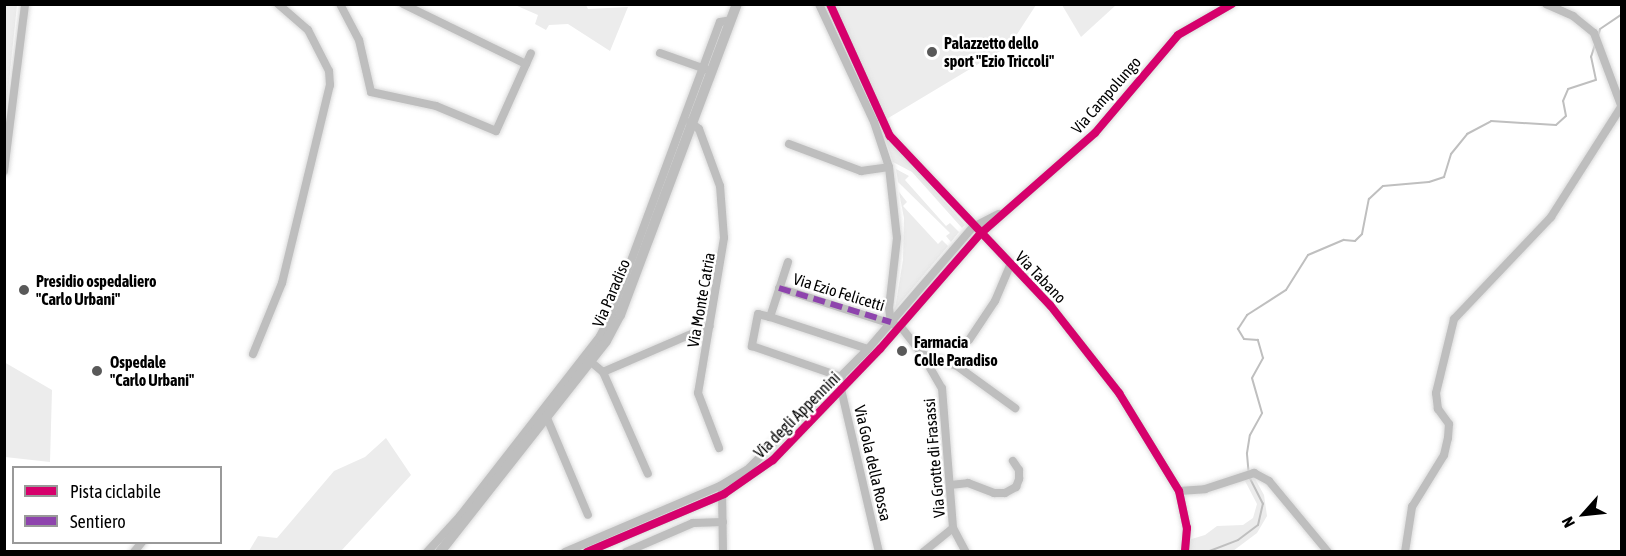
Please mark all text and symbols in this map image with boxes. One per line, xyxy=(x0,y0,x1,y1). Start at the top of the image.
place label: Palazzetto dello sport "Ezio Triccoli" xyxy=(944,33,1054,71)
marker: Palazzetto dello sport "Ezio Triccoli" xyxy=(925,45,939,59)
street label: Via Campolungo xyxy=(1067,52,1145,138)
street label: Via Tabano xyxy=(1012,247,1070,307)
street label: Via Monte Catria xyxy=(683,251,719,349)
street label: Via Paradiso xyxy=(588,256,634,330)
street label: Via Ezio Felicetti xyxy=(791,269,887,315)
place label: Presidio ospedaliero "Carlo Urbani" xyxy=(36,271,157,309)
marker: Presidio ospedaliero "Carlo Urbani" xyxy=(17,283,31,297)
place label: Farmacia Colle Paradiso xyxy=(914,332,998,370)
marker: Farmacia Colle Paradiso xyxy=(895,344,909,358)
place label: Ospedale "Carlo Urbani" xyxy=(110,352,194,390)
marker: Ospedale "Carlo Urbani" xyxy=(88,362,106,380)
street label: Via degli Appennini xyxy=(750,368,844,462)
street label: Via Grotte di Frasassi xyxy=(919,397,949,519)
street label: Via Gola della Rossa xyxy=(850,403,896,523)
legend xyxy=(12,466,222,544)
text: Pista ciclabile xyxy=(70,481,161,502)
north arrow xyxy=(1554,484,1614,544)
text: Sentiero xyxy=(70,511,126,532)
text: N xyxy=(1558,514,1578,530)

